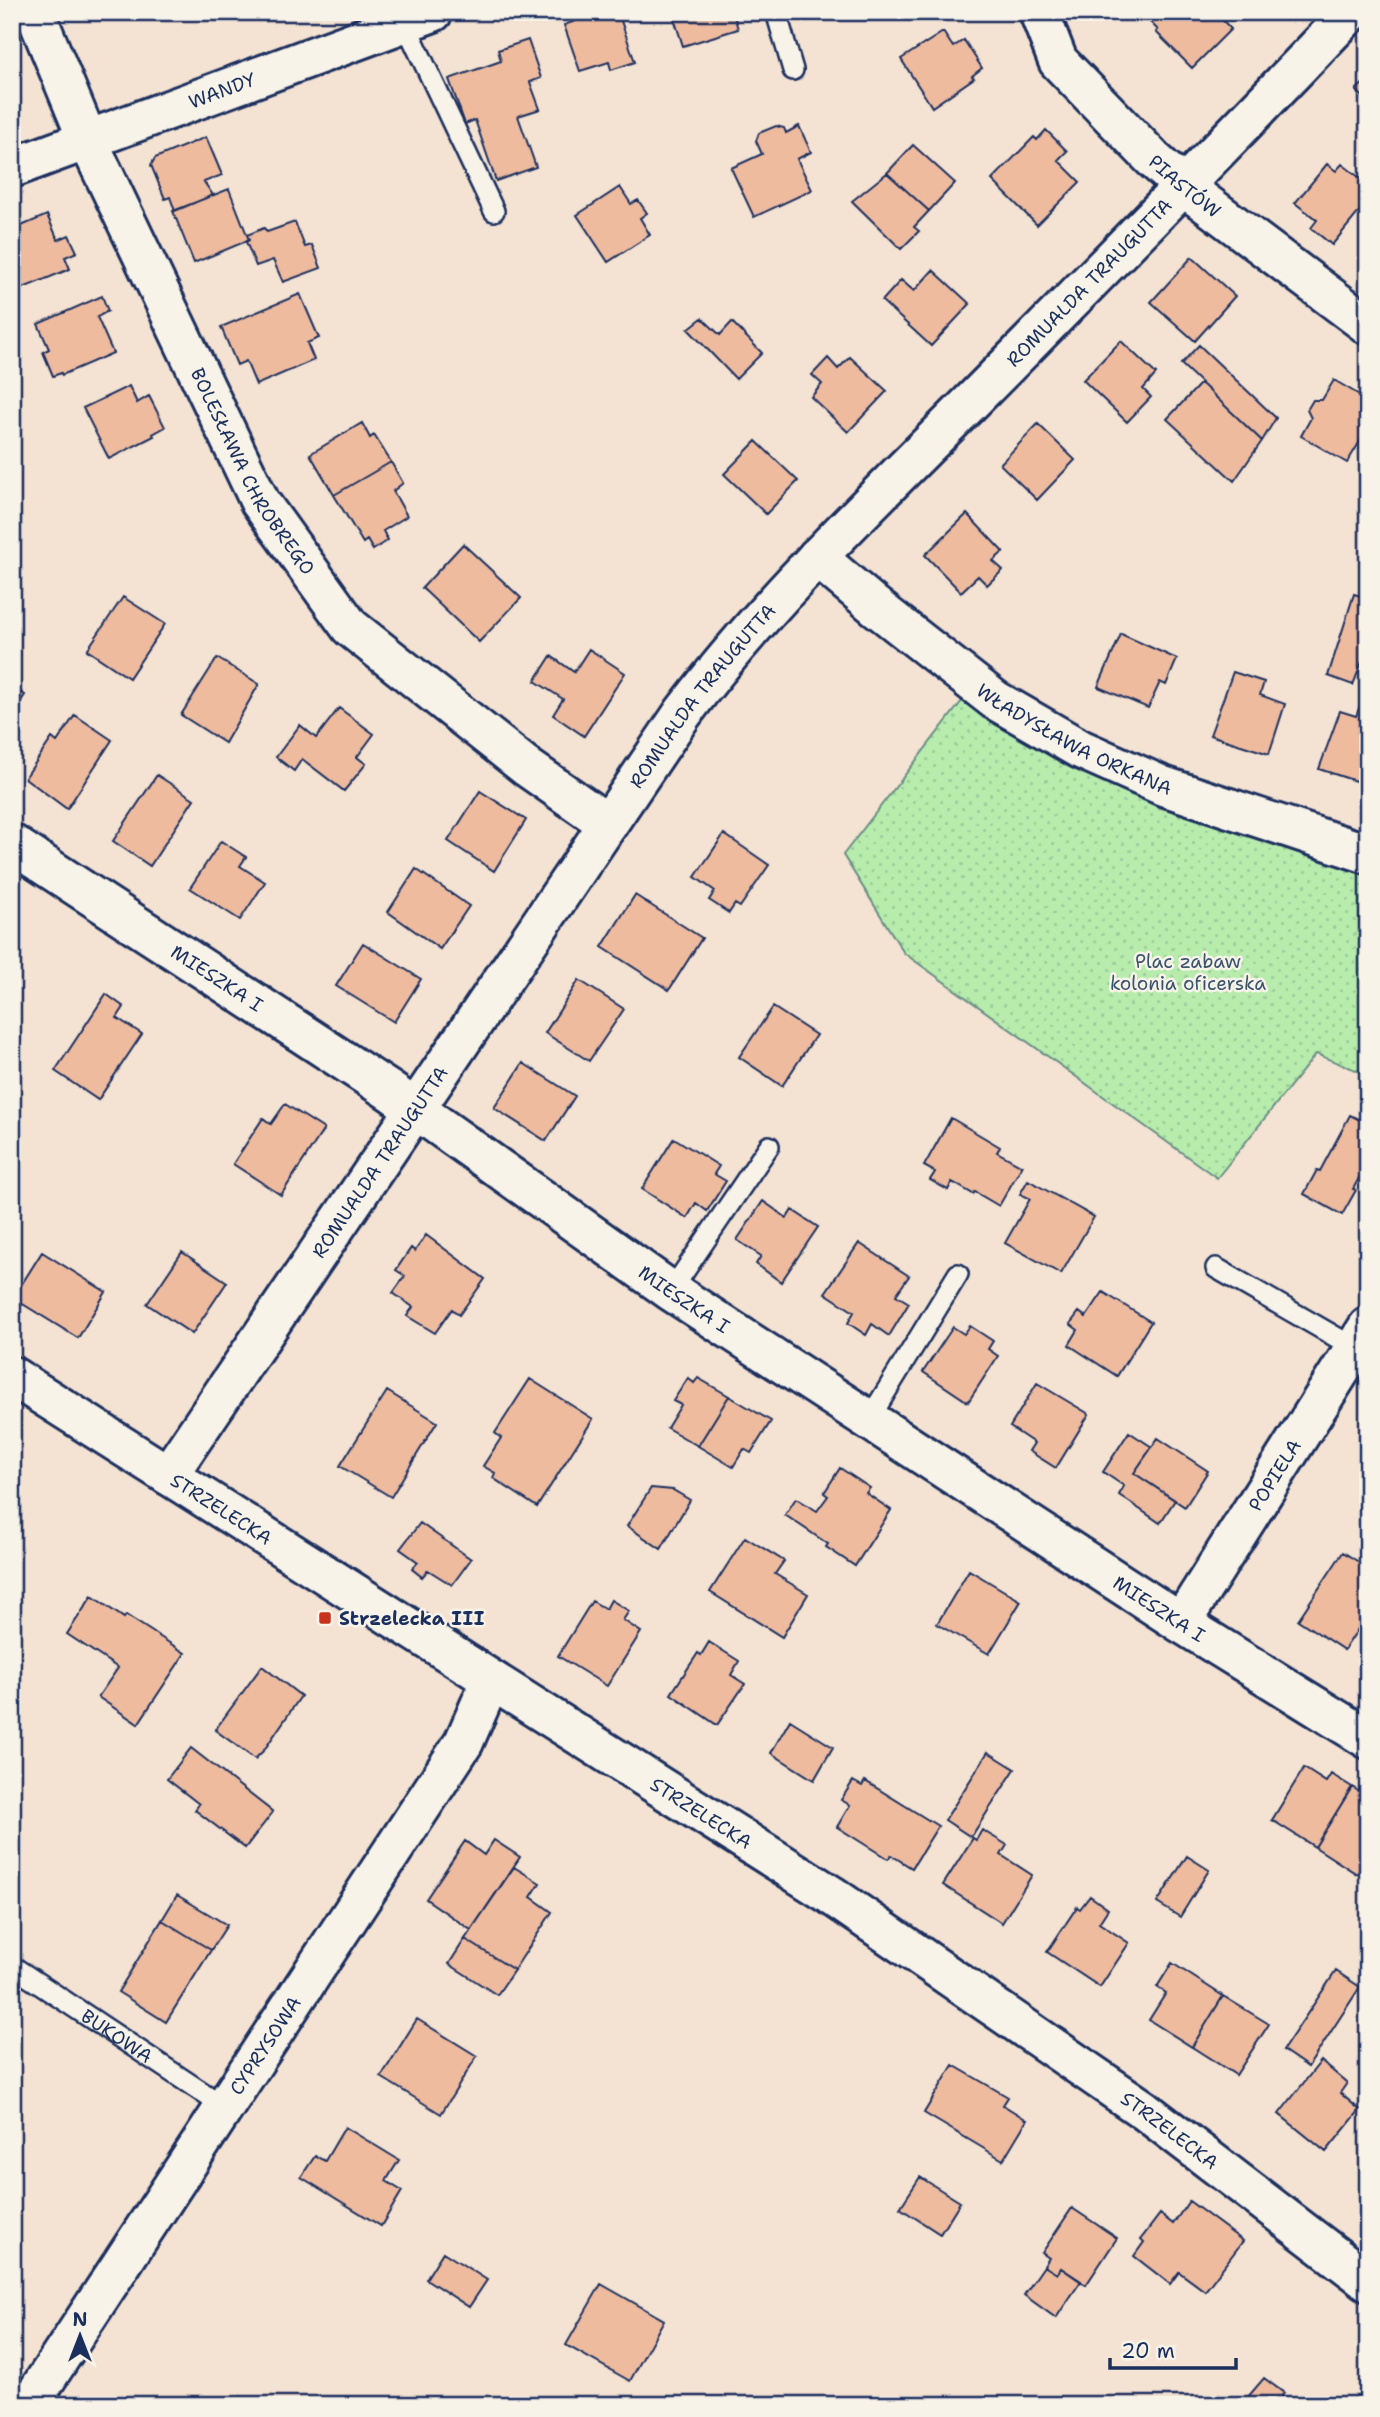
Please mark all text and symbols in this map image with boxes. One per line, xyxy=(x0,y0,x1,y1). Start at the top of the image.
street label: WANDY xyxy=(185,66,260,114)
street label: PIASTÓW xyxy=(1144,149,1226,223)
street label: ROMUALDA TRAUGUTTA xyxy=(1001,193,1177,372)
street label: BOLESŁAWA CHROBREGO xyxy=(185,364,321,580)
street label: ROMUALDA TRAUGUTTA xyxy=(623,598,781,793)
street label: WŁADYSŁAWA ORKANA xyxy=(971,678,1175,801)
street label: MIESZKA I xyxy=(166,939,268,1017)
park label: Plac zabaw kolonia oficerska xyxy=(1110,949,1266,996)
street label: ROMUALDA TRAUGUTTA xyxy=(306,1061,453,1263)
street label: MIESZKA I xyxy=(634,1259,735,1339)
street label: POPIELA xyxy=(1242,1434,1307,1516)
street label: STRZELECKA xyxy=(166,1467,277,1550)
street label: MIESZKA I xyxy=(1108,1570,1210,1648)
place label: Strzelecka III xyxy=(339,1606,485,1631)
marker: Strzelecka III xyxy=(317,1610,333,1626)
street label: STRZELECKA xyxy=(646,1771,757,1854)
street label: CYPRYSOWA xyxy=(223,1991,306,2100)
street label: BUKOWA xyxy=(76,2003,158,2068)
street label: STRZELECKA xyxy=(1116,2085,1224,2175)
north arrow xyxy=(46,2302,116,2372)
text: N xyxy=(72,2307,88,2332)
scale bar xyxy=(1110,2326,1236,2370)
text: 20 m xyxy=(1121,2337,1175,2365)

